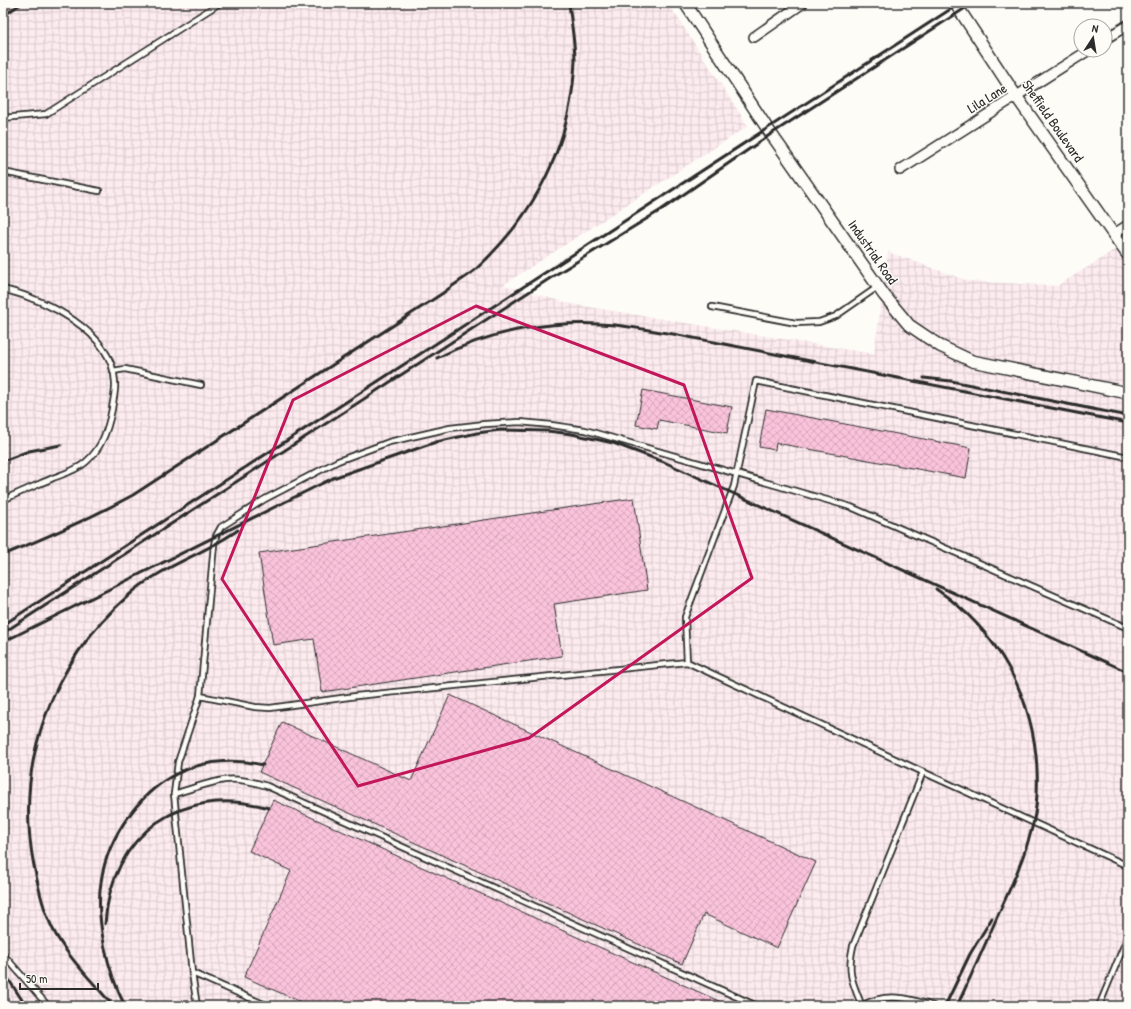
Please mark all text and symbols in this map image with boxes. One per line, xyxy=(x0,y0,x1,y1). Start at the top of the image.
north arrow xyxy=(1073,18,1113,58)
text: N xyxy=(1091,21,1100,36)
street label: Sheffield Boulevard xyxy=(1018,76,1089,166)
street label: Lila Lane xyxy=(963,78,1011,117)
street label: Industrial Road xyxy=(844,216,903,288)
scale bar xyxy=(20,965,98,991)
text: 50 m xyxy=(26,970,47,987)

